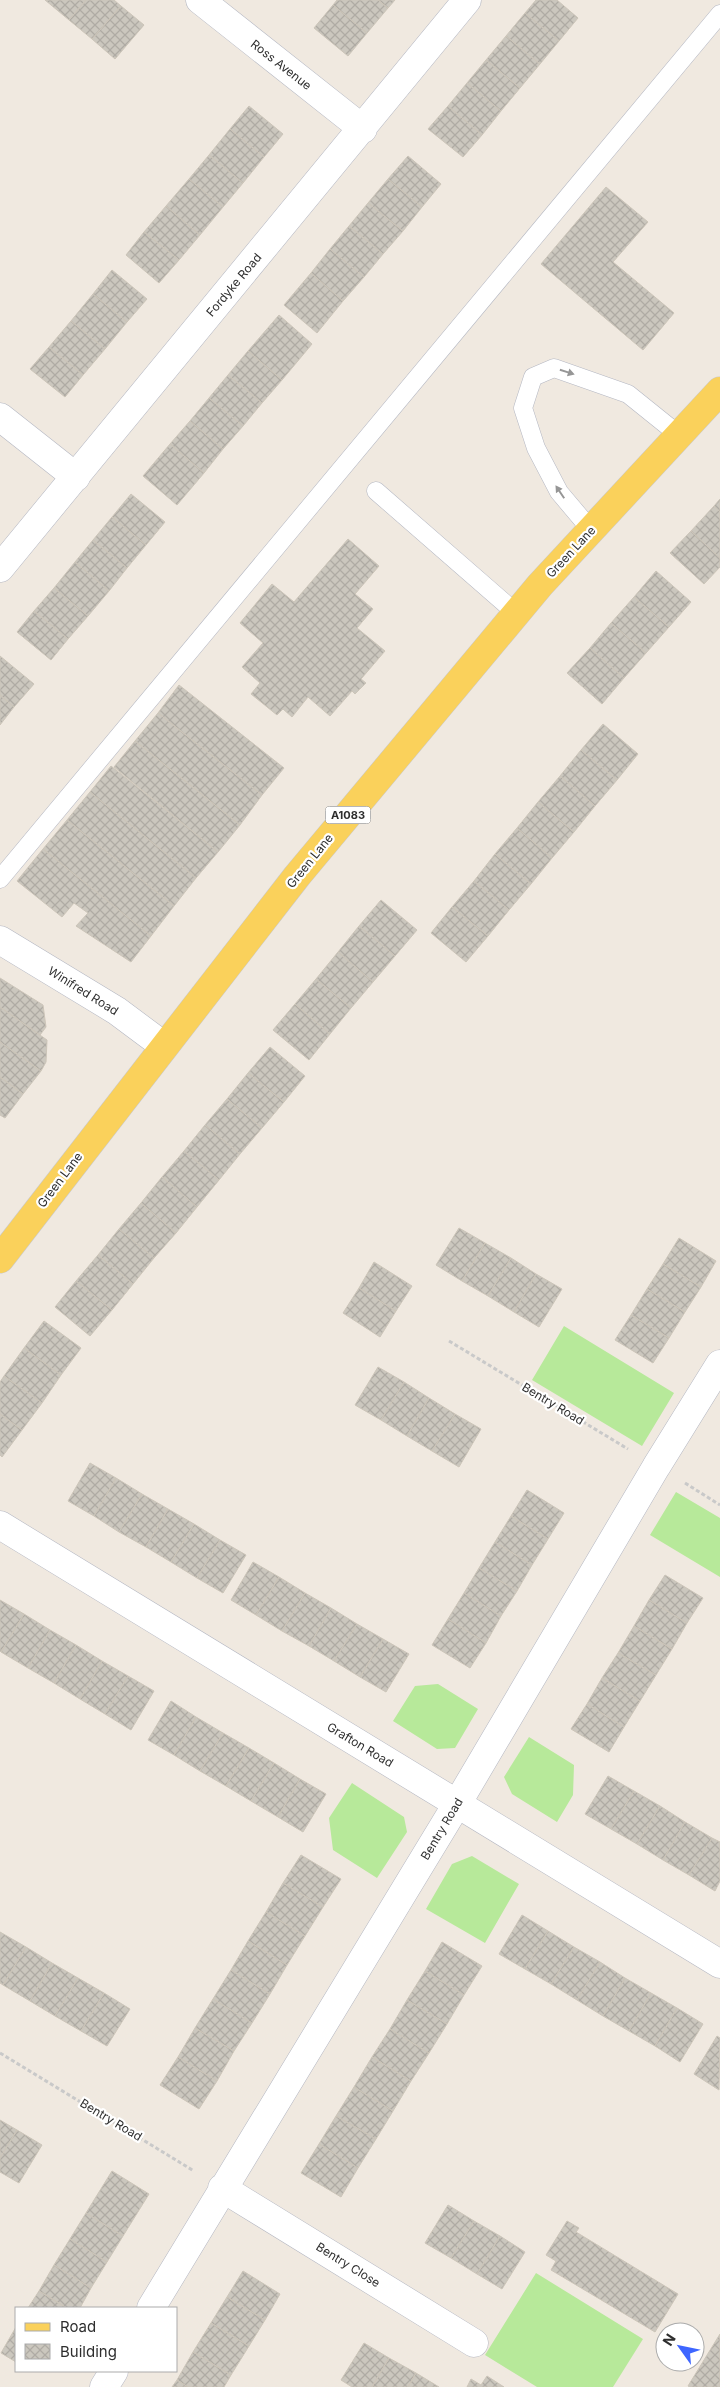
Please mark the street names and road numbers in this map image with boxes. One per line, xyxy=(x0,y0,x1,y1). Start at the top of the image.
street label: Ross Avenue xyxy=(248,36,315,93)
street label: Fordyke Road xyxy=(203,250,264,319)
street label: Green Lane xyxy=(543,523,598,581)
road number: A1083 xyxy=(326,806,370,824)
street label: Green Lane xyxy=(283,831,336,891)
street label: Winifred Road xyxy=(45,963,121,1018)
street label: Green Lane xyxy=(34,1149,85,1210)
street label: Bentry Road xyxy=(520,1379,587,1428)
street label: Grafton Road xyxy=(324,1719,396,1770)
street label: Bentry Road xyxy=(417,1795,466,1862)
street label: Bentry Road xyxy=(78,2095,145,2144)
street label: Bentry Close xyxy=(313,2239,383,2290)

